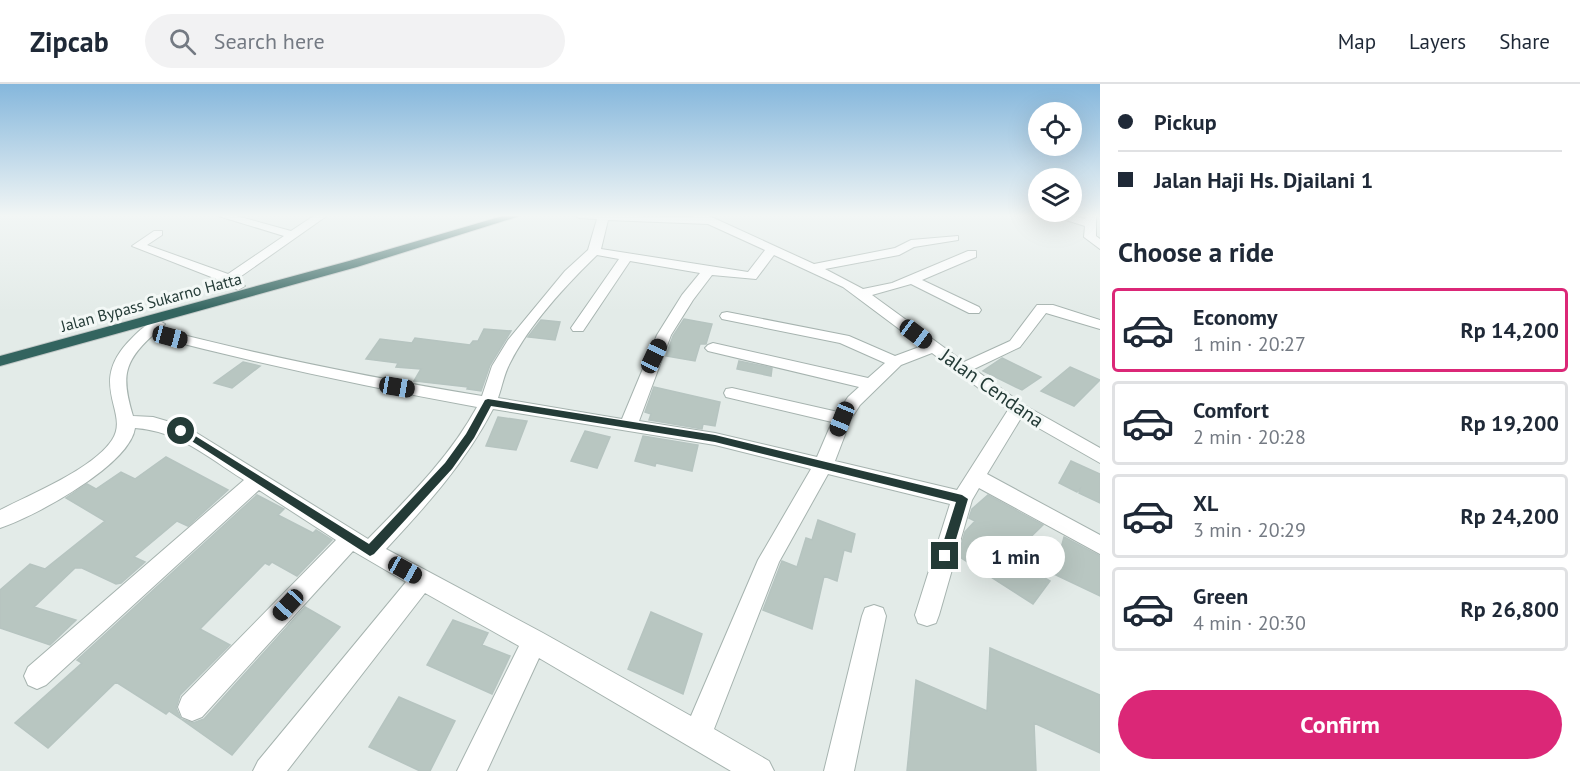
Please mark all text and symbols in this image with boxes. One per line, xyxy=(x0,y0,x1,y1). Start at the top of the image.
search box xyxy=(145,14,565,68)
text: Zipcab xyxy=(30,23,109,60)
icon: search xyxy=(166,25,199,58)
text: Search here xyxy=(214,27,325,55)
text: Map xyxy=(1338,28,1376,55)
text: Layers xyxy=(1409,28,1466,55)
text: Share xyxy=(1499,28,1550,55)
map controls xyxy=(1028,102,1082,222)
button: locate xyxy=(1028,102,1082,156)
text: Pickup xyxy=(1154,108,1217,136)
text: Jalan Haji Hs. Djailani 1 xyxy=(1154,166,1373,194)
button: layers xyxy=(1028,168,1082,222)
text: Choose a ride xyxy=(1118,235,1274,269)
street label: Jalan Bypass Sukarno Hatta xyxy=(57,268,244,336)
icon: car xyxy=(1121,303,1175,357)
text: Economy xyxy=(1193,303,1277,331)
car xyxy=(896,316,936,352)
text: Rp 14,200 xyxy=(1460,316,1559,344)
car xyxy=(150,324,190,350)
text: 1 min · 20:27 xyxy=(1193,331,1306,357)
car xyxy=(638,336,670,376)
street label: Jalan Cendana xyxy=(934,342,1049,433)
car xyxy=(378,375,416,399)
icon: car xyxy=(1121,396,1175,450)
text: Comfort xyxy=(1193,396,1269,424)
car xyxy=(827,399,857,439)
text: Rp 19,200 xyxy=(1460,409,1559,437)
route start xyxy=(167,417,194,444)
text: 2 min · 20:28 xyxy=(1193,424,1306,450)
icon: car xyxy=(1121,489,1175,543)
text: XL xyxy=(1193,489,1218,517)
text: Rp 24,200 xyxy=(1460,502,1559,530)
text: 3 min · 20:29 xyxy=(1193,517,1306,543)
callout: 1 min xyxy=(966,535,1065,577)
route end xyxy=(931,542,958,569)
text: 1 min xyxy=(991,544,1040,570)
car xyxy=(385,553,425,587)
icon: car xyxy=(1121,582,1175,636)
text: Green xyxy=(1193,582,1248,610)
car xyxy=(269,586,307,624)
text: Rp 26,800 xyxy=(1460,595,1559,623)
text: 4 min · 20:30 xyxy=(1193,610,1306,636)
button: Confirm xyxy=(1118,690,1562,759)

